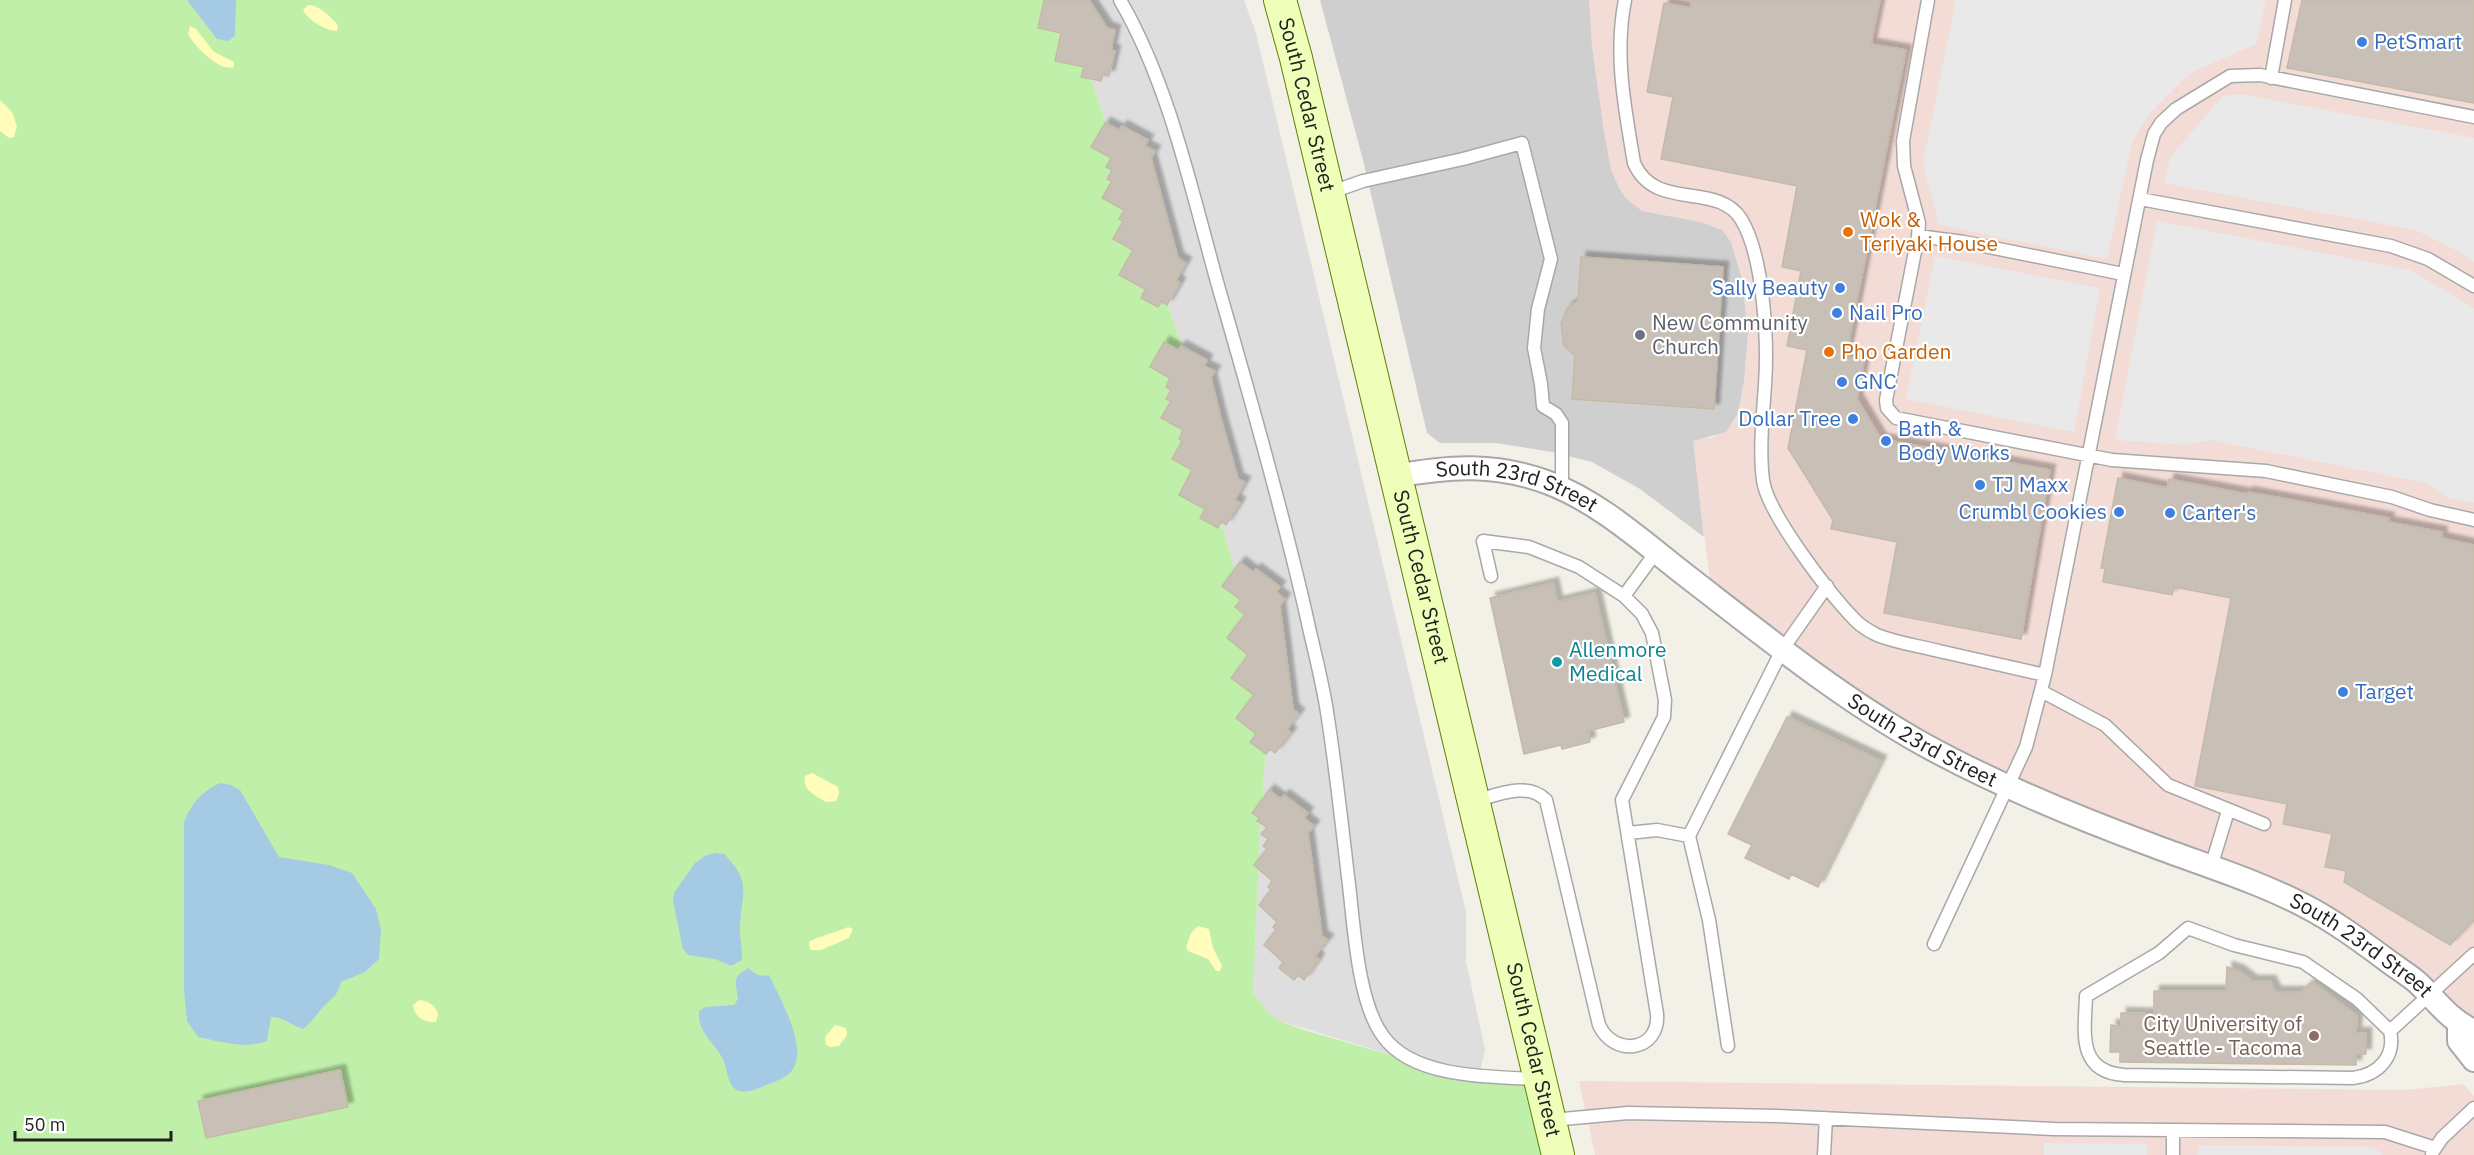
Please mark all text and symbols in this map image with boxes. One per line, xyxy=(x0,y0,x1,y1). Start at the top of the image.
street label: South Cedar Street xyxy=(1272,14,1342,194)
place label: PetSmart xyxy=(2374,27,2462,55)
marker: PetSmart xyxy=(2355,35,2369,49)
place label: Wok & Teriyaki House xyxy=(1860,205,1998,257)
marker: Wok & Teriyaki House xyxy=(1841,225,1855,239)
place label: Sally Beauty xyxy=(1712,273,1829,301)
marker: Sally Beauty xyxy=(1833,281,1847,295)
place label: Nail Pro xyxy=(1849,298,1923,326)
marker: Nail Pro xyxy=(1830,306,1844,320)
place label: New Community Church xyxy=(1652,308,1808,360)
marker: New Community Church xyxy=(1633,328,1647,342)
place label: Pho Garden xyxy=(1841,337,1951,365)
marker: Pho Garden xyxy=(1822,345,1836,359)
place label: GNC xyxy=(1854,367,1896,395)
marker: GNC xyxy=(1835,375,1849,389)
place label: Dollar Tree xyxy=(1738,404,1841,432)
marker: Dollar Tree xyxy=(1846,412,1860,426)
place label: Bath & Body Works xyxy=(1898,414,2010,466)
marker: Bath & Body Works xyxy=(1879,434,1893,448)
street label: South 23rd Street xyxy=(1434,453,1604,518)
place label: TJ Maxx xyxy=(1992,470,2069,498)
marker: TJ Maxx xyxy=(1973,478,1987,492)
street label: South Cedar Street xyxy=(1387,487,1457,667)
place label: Crumbl Cookies xyxy=(1959,497,2107,525)
place label: Carter's xyxy=(2182,498,2257,526)
marker: Crumbl Cookies xyxy=(2112,505,2126,519)
marker: Carter's xyxy=(2163,506,2177,520)
place label: Allenmore Medical xyxy=(1569,635,1666,687)
marker: Allenmore Medical xyxy=(1550,655,1564,669)
place label: Target xyxy=(2355,677,2414,705)
marker: Target xyxy=(2336,685,2350,699)
street label: South 23rd Street xyxy=(1843,686,2002,793)
street label: South 23rd Street xyxy=(2285,886,2440,1003)
street label: South Cedar Street xyxy=(1501,959,1568,1140)
place label: City University of Seattle - Tacoma xyxy=(2143,1009,2302,1061)
marker: City University of Seattle - Tacoma xyxy=(2307,1029,2321,1043)
scale bar xyxy=(15,1104,171,1142)
text: 50 m xyxy=(24,1113,66,1136)

